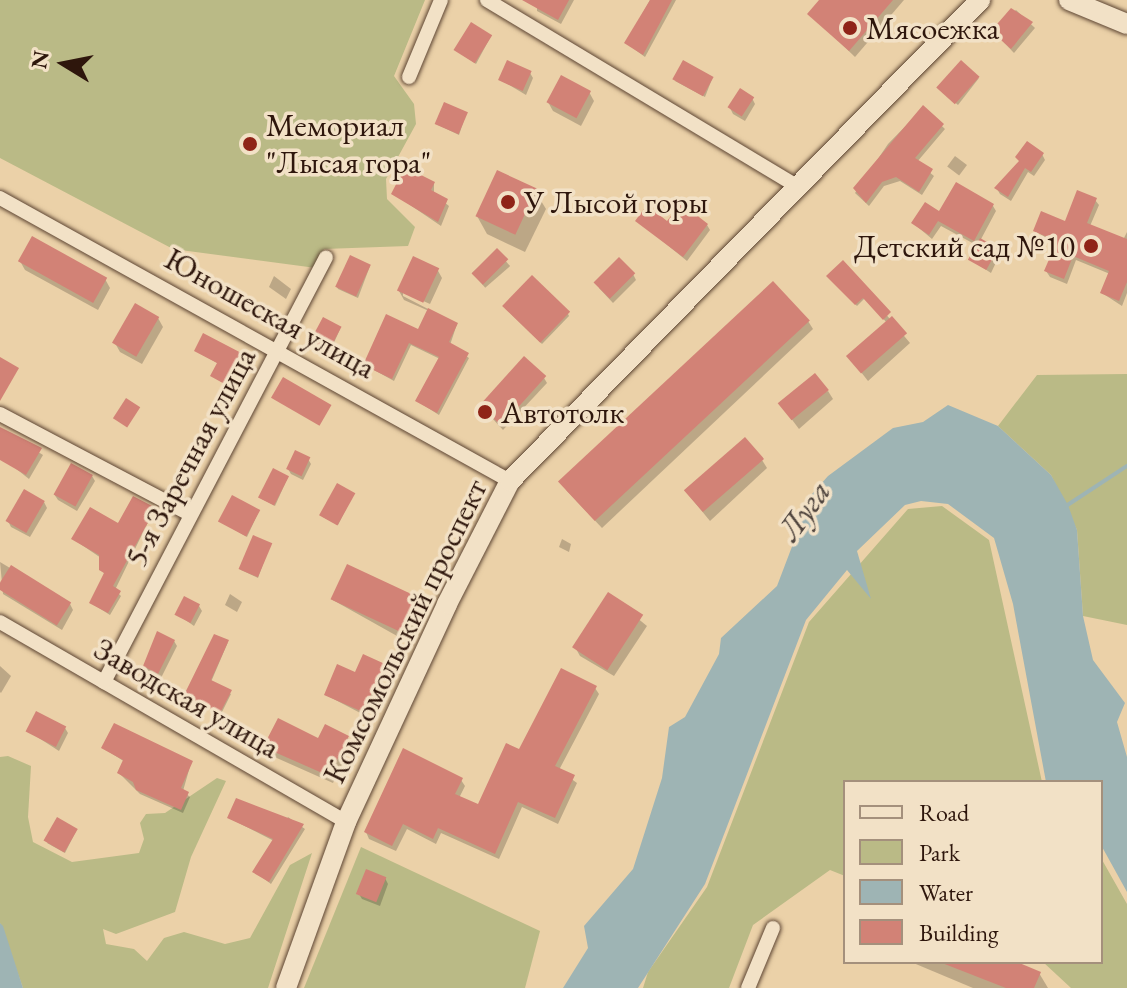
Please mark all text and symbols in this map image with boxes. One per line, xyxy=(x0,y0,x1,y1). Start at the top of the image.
place label: Мясоежка xyxy=(866,9,999,47)
marker: Мясоежка xyxy=(841,19,859,37)
north arrow xyxy=(24,24,104,104)
text: N xyxy=(24,48,56,71)
place label: Мемориал "Лысая гора" xyxy=(266,107,431,182)
marker: Мемориал "Лысая гора" xyxy=(241,135,259,153)
place label: У Лысой горы xyxy=(524,183,708,221)
marker: У Лысой горы xyxy=(499,193,517,211)
place label: Детский сад №10 xyxy=(854,227,1075,265)
marker: Детский сад №10 xyxy=(1082,237,1100,255)
street label: Юношеская улица xyxy=(158,239,382,387)
street label: 5-я Заречная улица xyxy=(116,341,264,573)
place label: Автотолк xyxy=(501,393,625,431)
marker: Автотолк xyxy=(476,403,494,421)
water label: Луга xyxy=(769,472,839,548)
street label: Комсомольский проспект xyxy=(315,473,495,789)
street label: Заводская улица xyxy=(87,629,287,767)
legend xyxy=(843,780,1103,964)
text: Road xyxy=(919,797,969,828)
text: Park xyxy=(919,837,960,868)
text: Water xyxy=(919,877,973,908)
text: Building xyxy=(919,917,999,948)

